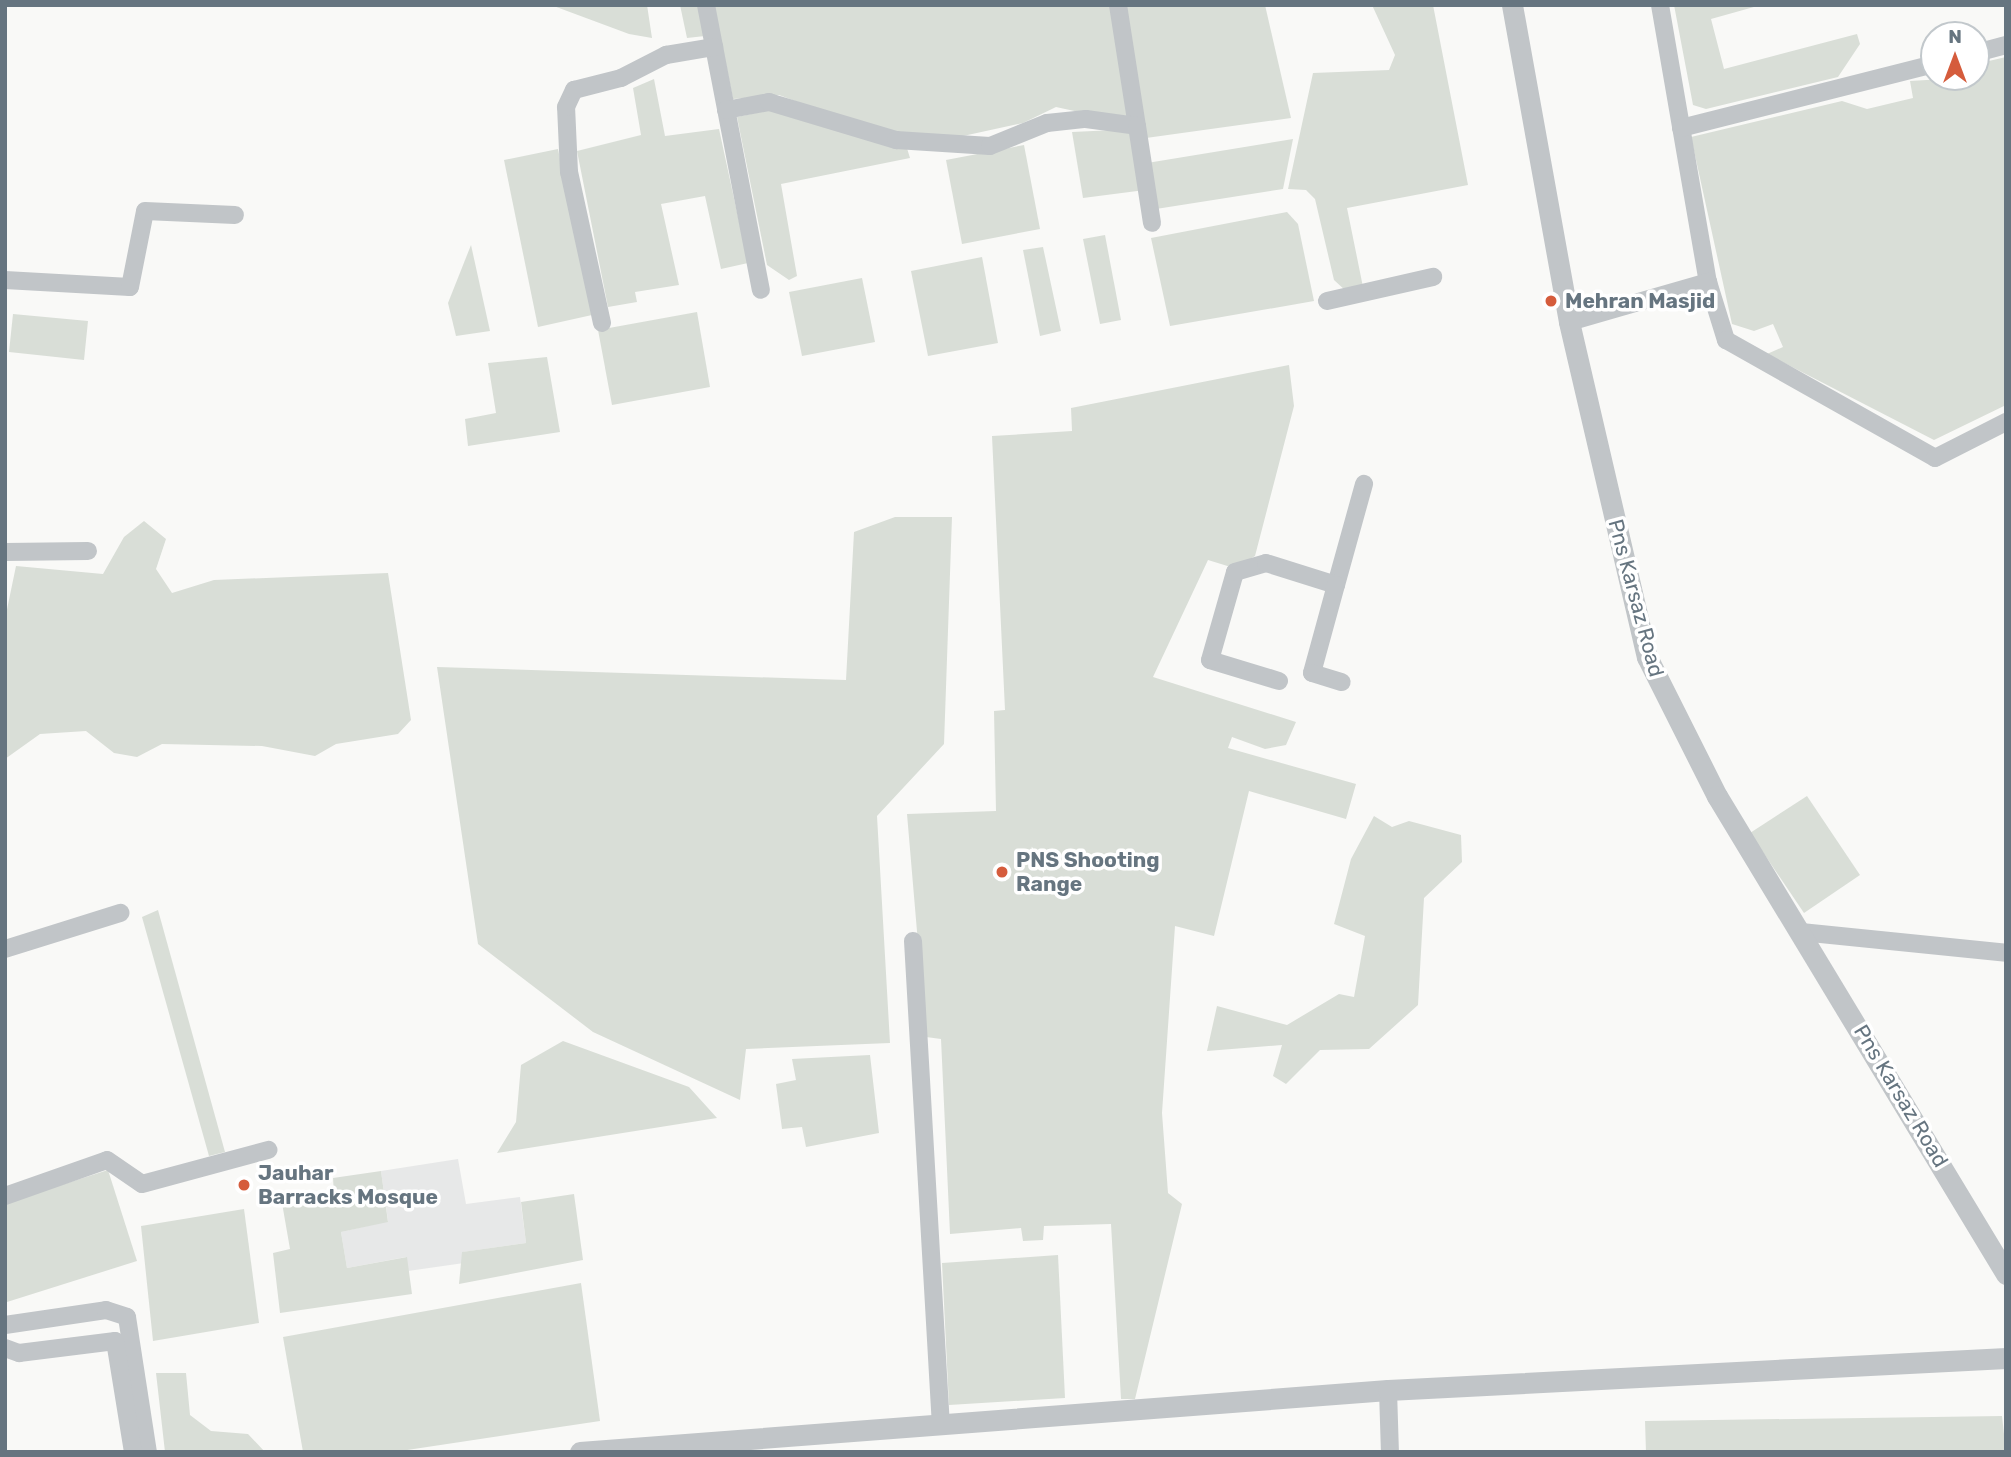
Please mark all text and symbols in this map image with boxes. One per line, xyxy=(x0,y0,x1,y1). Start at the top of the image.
north arrow xyxy=(1920,21,1990,91)
text: N xyxy=(1948,25,1962,48)
place label: Mehran Masjid xyxy=(1565,288,1715,314)
marker: Mehran Masjid xyxy=(1543,293,1559,309)
street label: Pns Karsaz Road xyxy=(1603,516,1669,680)
place label: PNS Shooting Range xyxy=(1016,847,1160,897)
marker: PNS Shooting Range xyxy=(994,864,1010,880)
street label: Pns Karsaz Road xyxy=(1848,1020,1954,1172)
place label: Jauhar Barracks Mosque xyxy=(258,1160,438,1210)
marker: Jauhar Barracks Mosque xyxy=(236,1177,252,1193)

